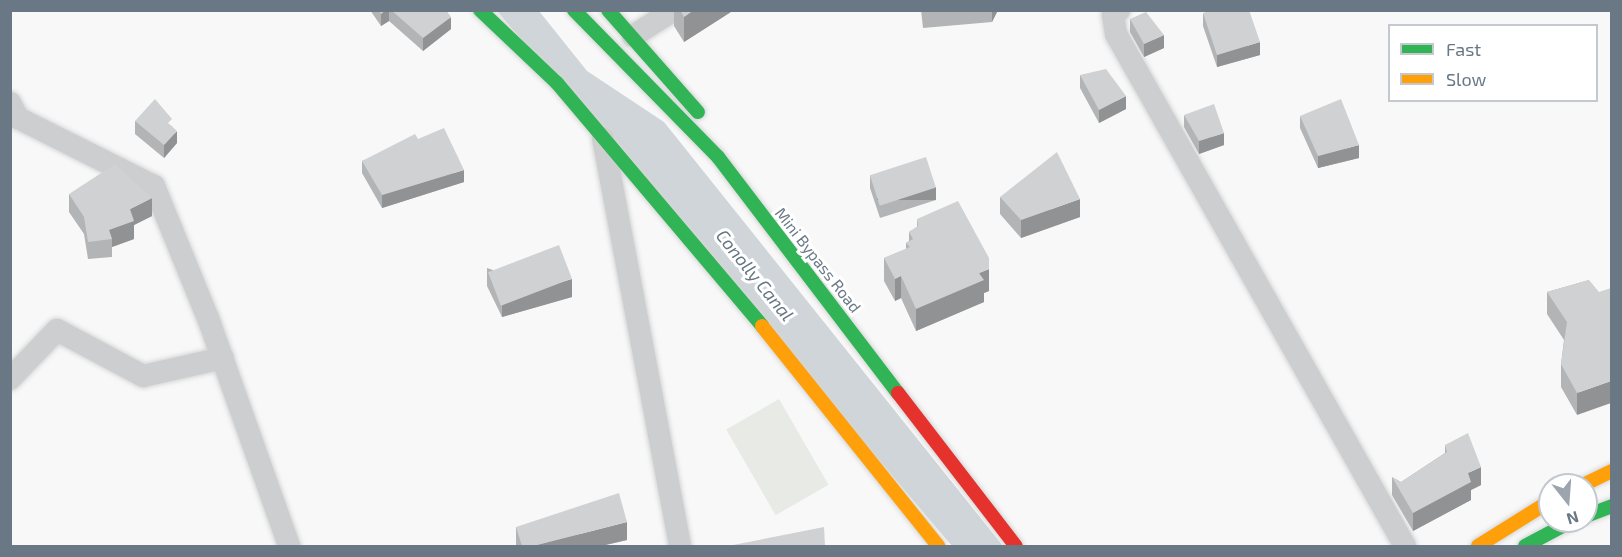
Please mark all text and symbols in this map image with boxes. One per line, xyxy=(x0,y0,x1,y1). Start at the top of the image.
legend xyxy=(1388,24,1598,102)
text: Fast xyxy=(1446,38,1481,60)
text: Slow xyxy=(1446,68,1486,90)
street label: Mini Bypass Road xyxy=(771,204,865,316)
water label: Conolly Canal xyxy=(712,225,798,325)
north arrow xyxy=(1538,473,1598,533)
text: N xyxy=(1565,508,1581,530)

